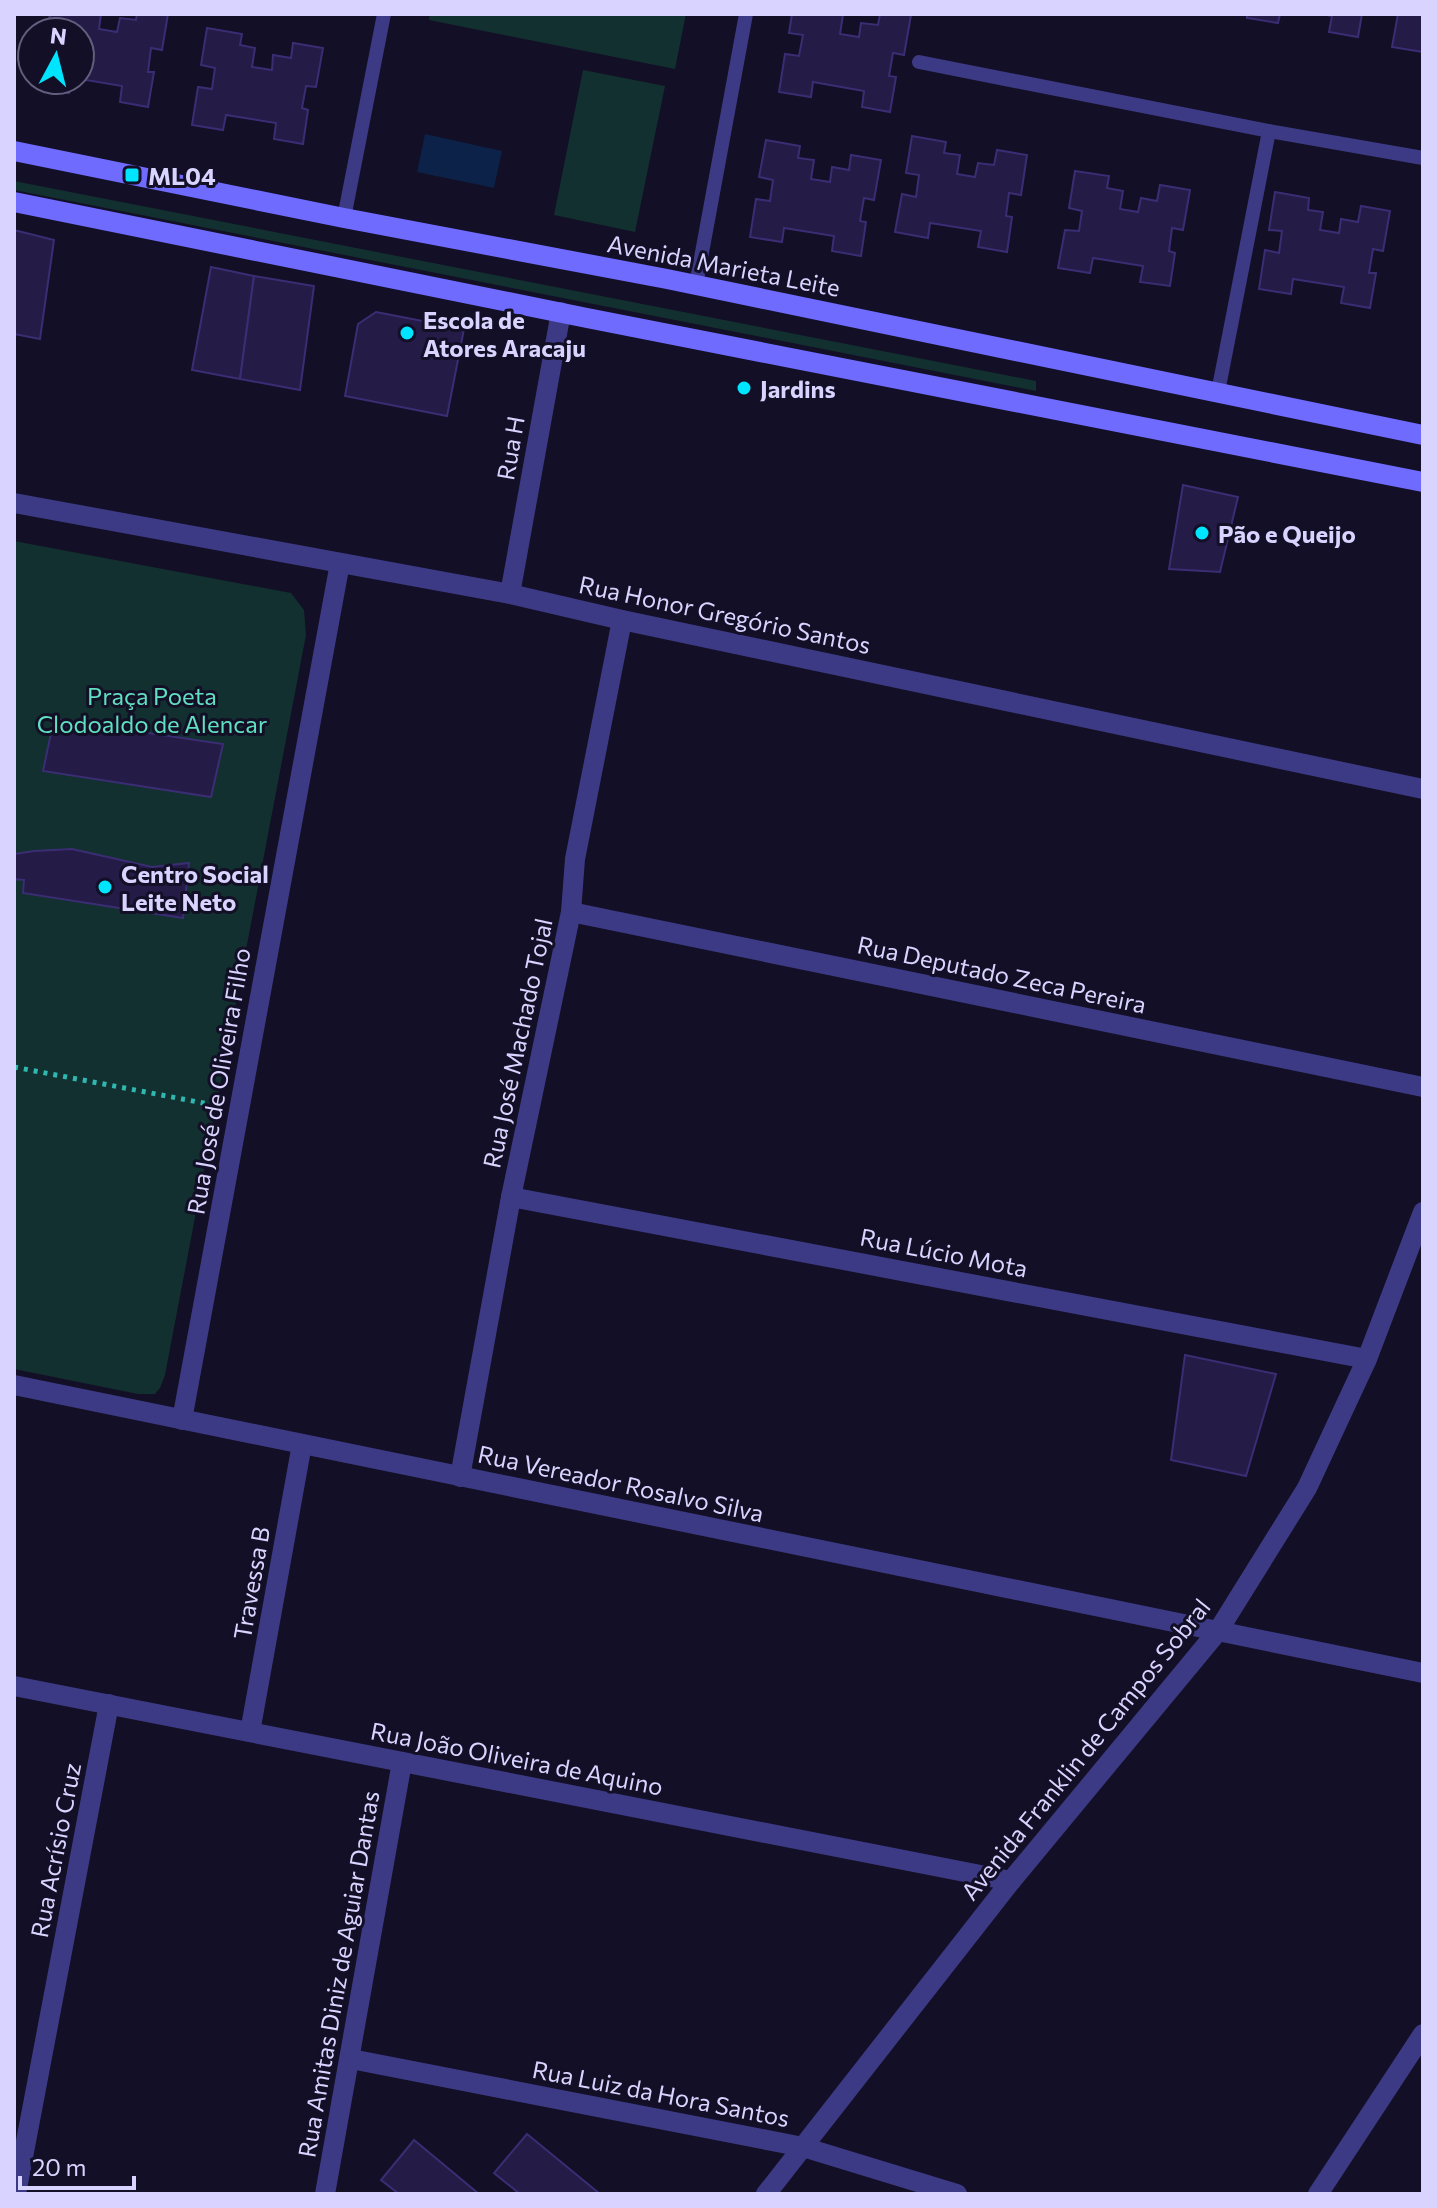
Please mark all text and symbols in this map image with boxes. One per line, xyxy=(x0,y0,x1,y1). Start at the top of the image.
north arrow xyxy=(16,16,96,96)
text: N xyxy=(49,21,68,50)
place label: ML04 xyxy=(148,161,216,190)
marker: ML04 xyxy=(123,166,141,184)
street label: Avenida Marieta Leite xyxy=(605,228,843,302)
place label: Escola de Atores Aracaju xyxy=(423,305,586,362)
marker: Escola de Atores Aracaju xyxy=(398,324,416,342)
place label: Jardins xyxy=(760,374,836,403)
marker: Jardins xyxy=(735,379,753,397)
street label: Rua H xyxy=(490,414,530,482)
place label: Pão e Queijo xyxy=(1218,519,1356,548)
marker: Pão e Queijo xyxy=(1193,524,1211,542)
street label: Rua Honor Gregório Santos xyxy=(577,569,873,659)
park label: Praça Poeta Clodoaldo de Alencar xyxy=(37,681,268,738)
place label: Centro Social Leite Neto xyxy=(121,859,269,916)
marker: Centro Social Leite Neto xyxy=(96,878,114,896)
street label: Rua José Machado Tojal xyxy=(476,915,558,1171)
street label: Rua Deputado Zeca Pereira xyxy=(855,929,1149,1019)
street label: Rua José de Oliveira Filho xyxy=(180,945,256,1217)
street label: Rua Lúcio Mota xyxy=(858,1222,1030,1282)
street label: Rua Vereador Rosalvo Silva xyxy=(475,1439,767,1527)
street label: Travessa B xyxy=(227,1524,275,1642)
street label: Avenida Franklin de Campos Sobral xyxy=(954,1592,1216,1906)
street label: Rua João Oliveira de Aquino xyxy=(368,1715,666,1801)
street label: Rua Acrísio Cruz xyxy=(24,1760,86,1940)
street label: Rua Amitas Diniz de Aguiar Dantas xyxy=(291,1788,385,2160)
street label: Rua Luiz da Hora Santos xyxy=(530,2054,792,2132)
scale bar xyxy=(20,2140,134,2190)
text: 20 m xyxy=(32,2152,86,2181)

